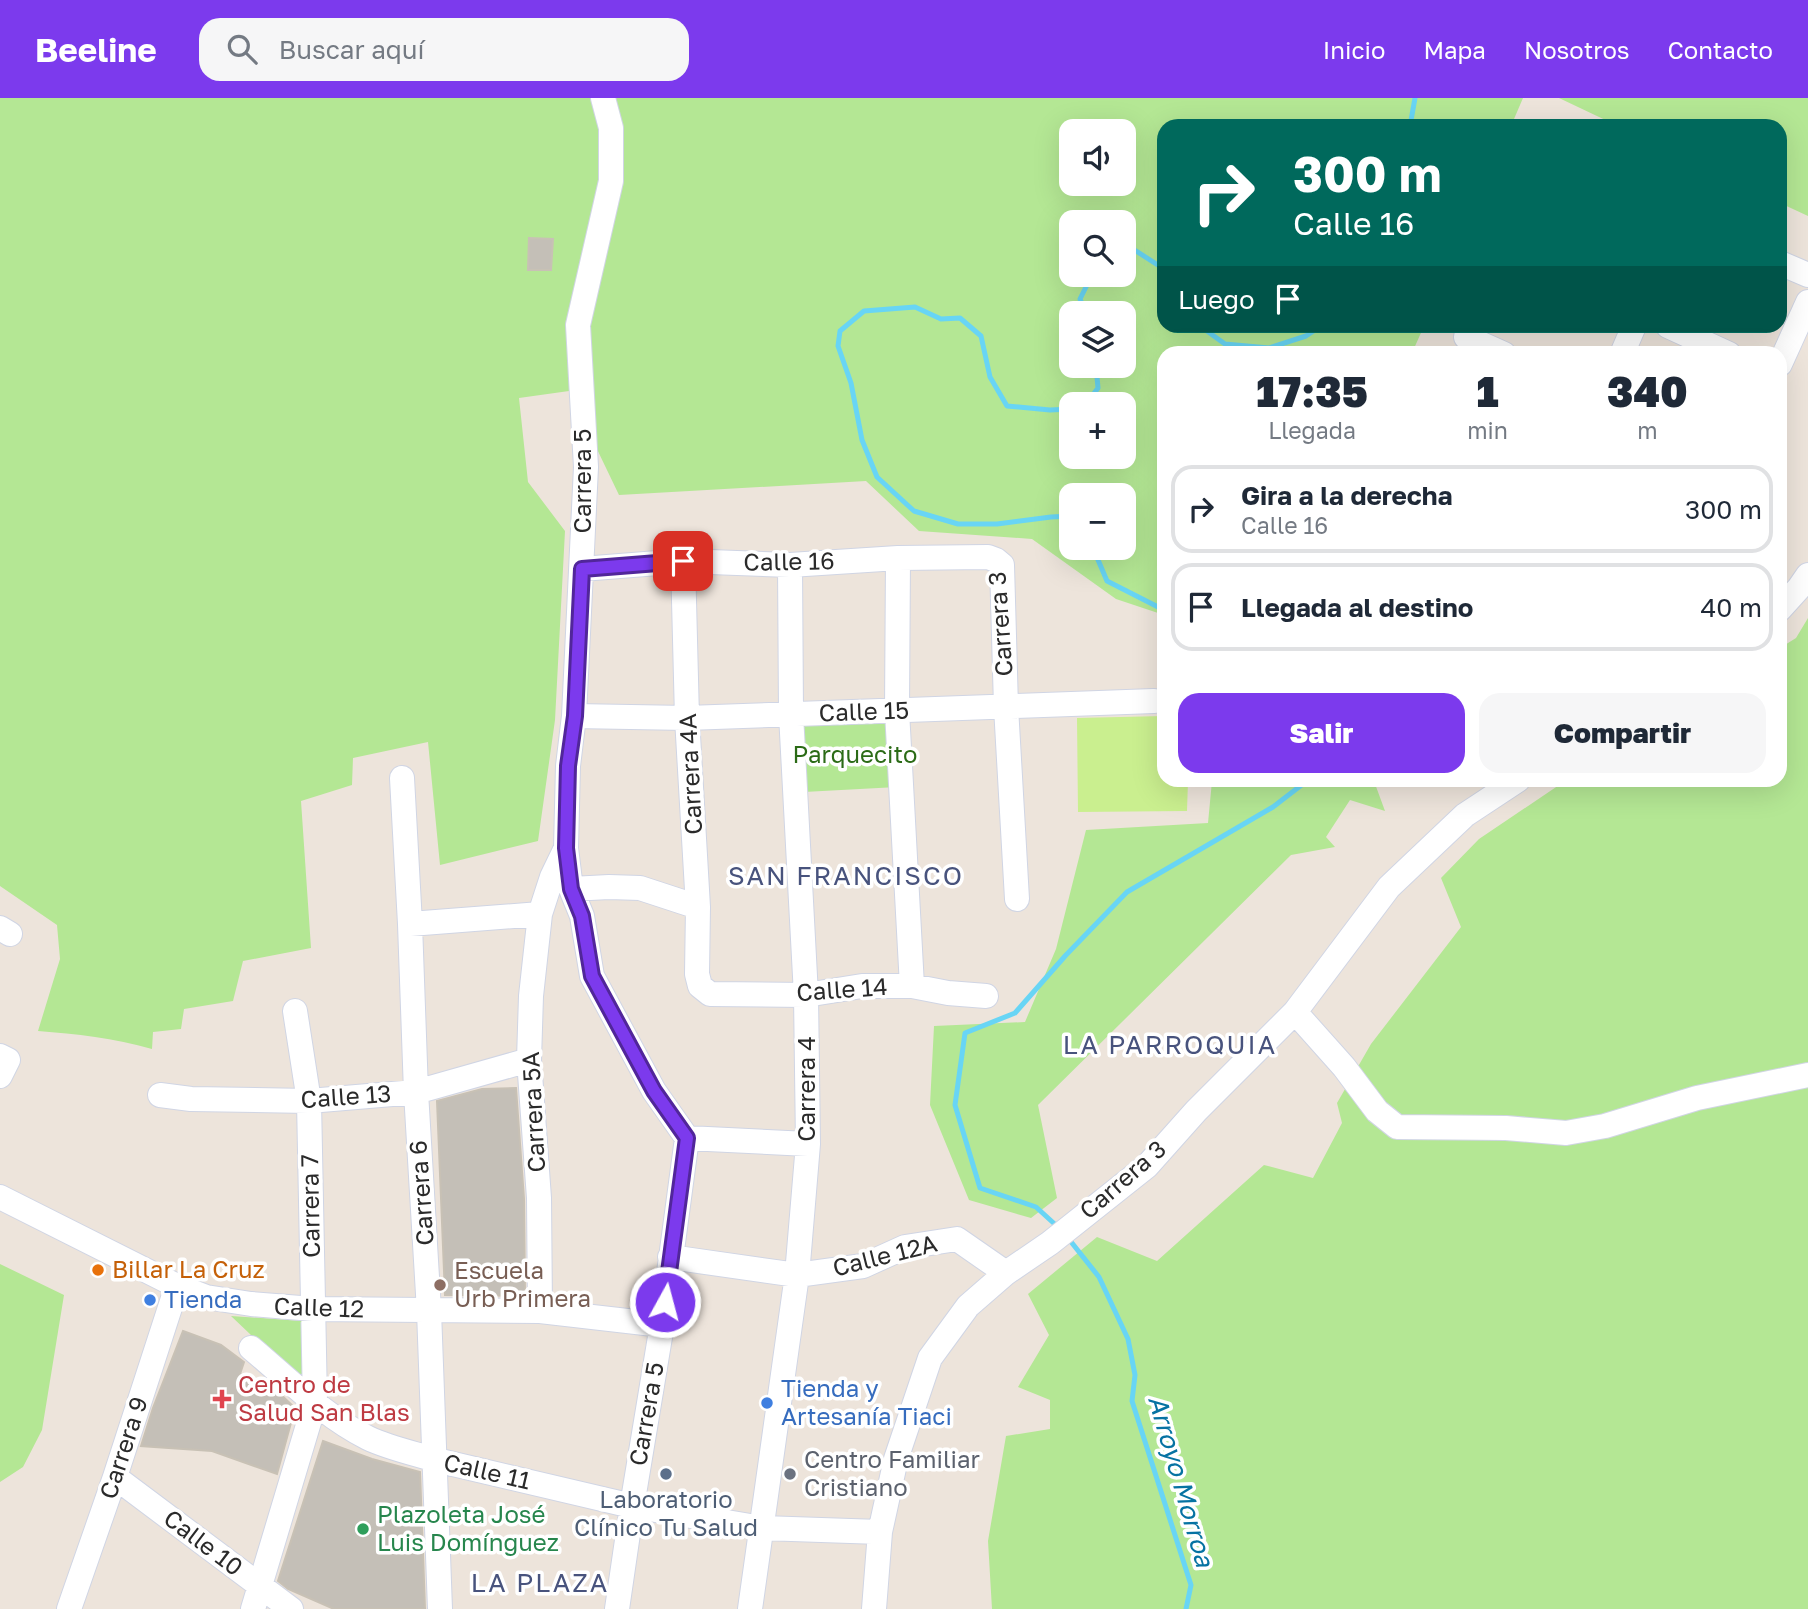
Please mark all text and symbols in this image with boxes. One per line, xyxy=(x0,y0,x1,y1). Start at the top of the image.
search box xyxy=(199,18,689,81)
text: Beeline xyxy=(35,30,157,69)
icon: search xyxy=(223,30,261,68)
text: Buscar aquí xyxy=(279,34,425,65)
text: Inicio xyxy=(1323,35,1385,64)
text: Mapa xyxy=(1423,35,1486,64)
text: Nosotros xyxy=(1524,35,1630,64)
text: Contacto xyxy=(1668,35,1773,64)
map controls xyxy=(1059,119,1136,560)
button: sound xyxy=(1059,119,1136,196)
text: 300 m xyxy=(1293,144,1442,203)
icon: right xyxy=(1178,147,1269,238)
text: Calle 16 xyxy=(1293,204,1414,242)
button: search xyxy=(1059,210,1136,287)
icon: arrive xyxy=(1269,280,1307,318)
text: Luego xyxy=(1178,284,1255,315)
button: layers xyxy=(1059,301,1136,378)
text: 17:35 xyxy=(1256,366,1368,416)
text: 1 xyxy=(1476,366,1499,416)
text: 340 xyxy=(1607,366,1688,416)
button: + xyxy=(1059,392,1136,469)
text: Llegada xyxy=(1268,416,1356,444)
text: min xyxy=(1467,416,1508,444)
text: m xyxy=(1637,416,1658,444)
street label: Carrera 5 xyxy=(567,429,596,533)
text: Gira a la derecha xyxy=(1241,480,1453,511)
button: − xyxy=(1059,483,1136,560)
icon: right xyxy=(1182,490,1220,528)
text: 300 m xyxy=(1685,494,1762,525)
text: Calle 16 xyxy=(1241,511,1328,539)
pin xyxy=(653,531,713,591)
icon: arrive xyxy=(664,542,702,580)
street label: Calle 16 xyxy=(743,545,835,576)
street label: Carrera 3 xyxy=(981,571,1018,677)
icon: arrive xyxy=(1182,588,1220,626)
text: Llegada al destino xyxy=(1241,592,1473,623)
text: 40 m xyxy=(1701,592,1762,623)
button: Salir xyxy=(1178,693,1465,773)
button: Compartir xyxy=(1479,693,1766,773)
street label: Calle 15 xyxy=(818,694,910,727)
street label: Carrera 4A xyxy=(672,713,707,836)
park label: Parquecito xyxy=(793,739,917,768)
district label: SAN FRANCISCO xyxy=(728,860,964,891)
street label: Calle 14 xyxy=(795,971,888,1006)
district label: LA PARROQUIA xyxy=(1063,1029,1277,1060)
street label: Carrera 4 xyxy=(791,1036,820,1142)
street label: Carrera 5A xyxy=(515,1051,550,1173)
street label: Calle 13 xyxy=(300,1078,392,1113)
street label: Carrera 3 xyxy=(1073,1133,1171,1224)
street label: Carrera 6 xyxy=(402,1139,439,1247)
street label: Carrera 7 xyxy=(294,1154,325,1258)
street label: Calle 12A xyxy=(829,1228,940,1282)
place label: Billar La Cruz xyxy=(112,1254,265,1283)
place label: Escuela Urb Primera xyxy=(454,1255,591,1312)
marker: Billar La Cruz xyxy=(90,1262,106,1278)
position arrow xyxy=(628,1265,702,1339)
marker: Escuela Urb Primera xyxy=(432,1277,448,1293)
place label: Tienda xyxy=(164,1284,242,1313)
street label: Calle 12 xyxy=(273,1290,365,1323)
marker: Tienda xyxy=(142,1292,158,1308)
street label: Carrera 5 xyxy=(622,1360,669,1468)
place label: Centro de Salud San Blas xyxy=(238,1369,410,1426)
place label: Tienda y Artesanía Tiaci xyxy=(781,1373,952,1430)
marker: Centro de Salud San Blas xyxy=(212,1389,232,1409)
water label: Arroyo Morroa xyxy=(1142,1392,1221,1571)
street label: Carrera 9 xyxy=(92,1393,153,1502)
marker: Tienda y Artesanía Tiaci xyxy=(759,1395,775,1411)
place label: Centro Familiar Cristiano xyxy=(804,1444,980,1501)
street label: Calle 11 xyxy=(441,1446,534,1495)
marker: Laboratorio Clínico Tu Salud xyxy=(658,1466,674,1482)
marker: Centro Familiar Cristiano xyxy=(782,1466,798,1482)
place label: Laboratorio Clínico Tu Salud xyxy=(574,1484,758,1541)
place label: Plazoleta José Luis Domínguez xyxy=(377,1499,559,1556)
street label: Calle 10 xyxy=(159,1503,249,1581)
marker: Plazoleta José Luis Domínguez xyxy=(355,1521,371,1537)
district label: LA PLAZA xyxy=(471,1567,609,1598)

